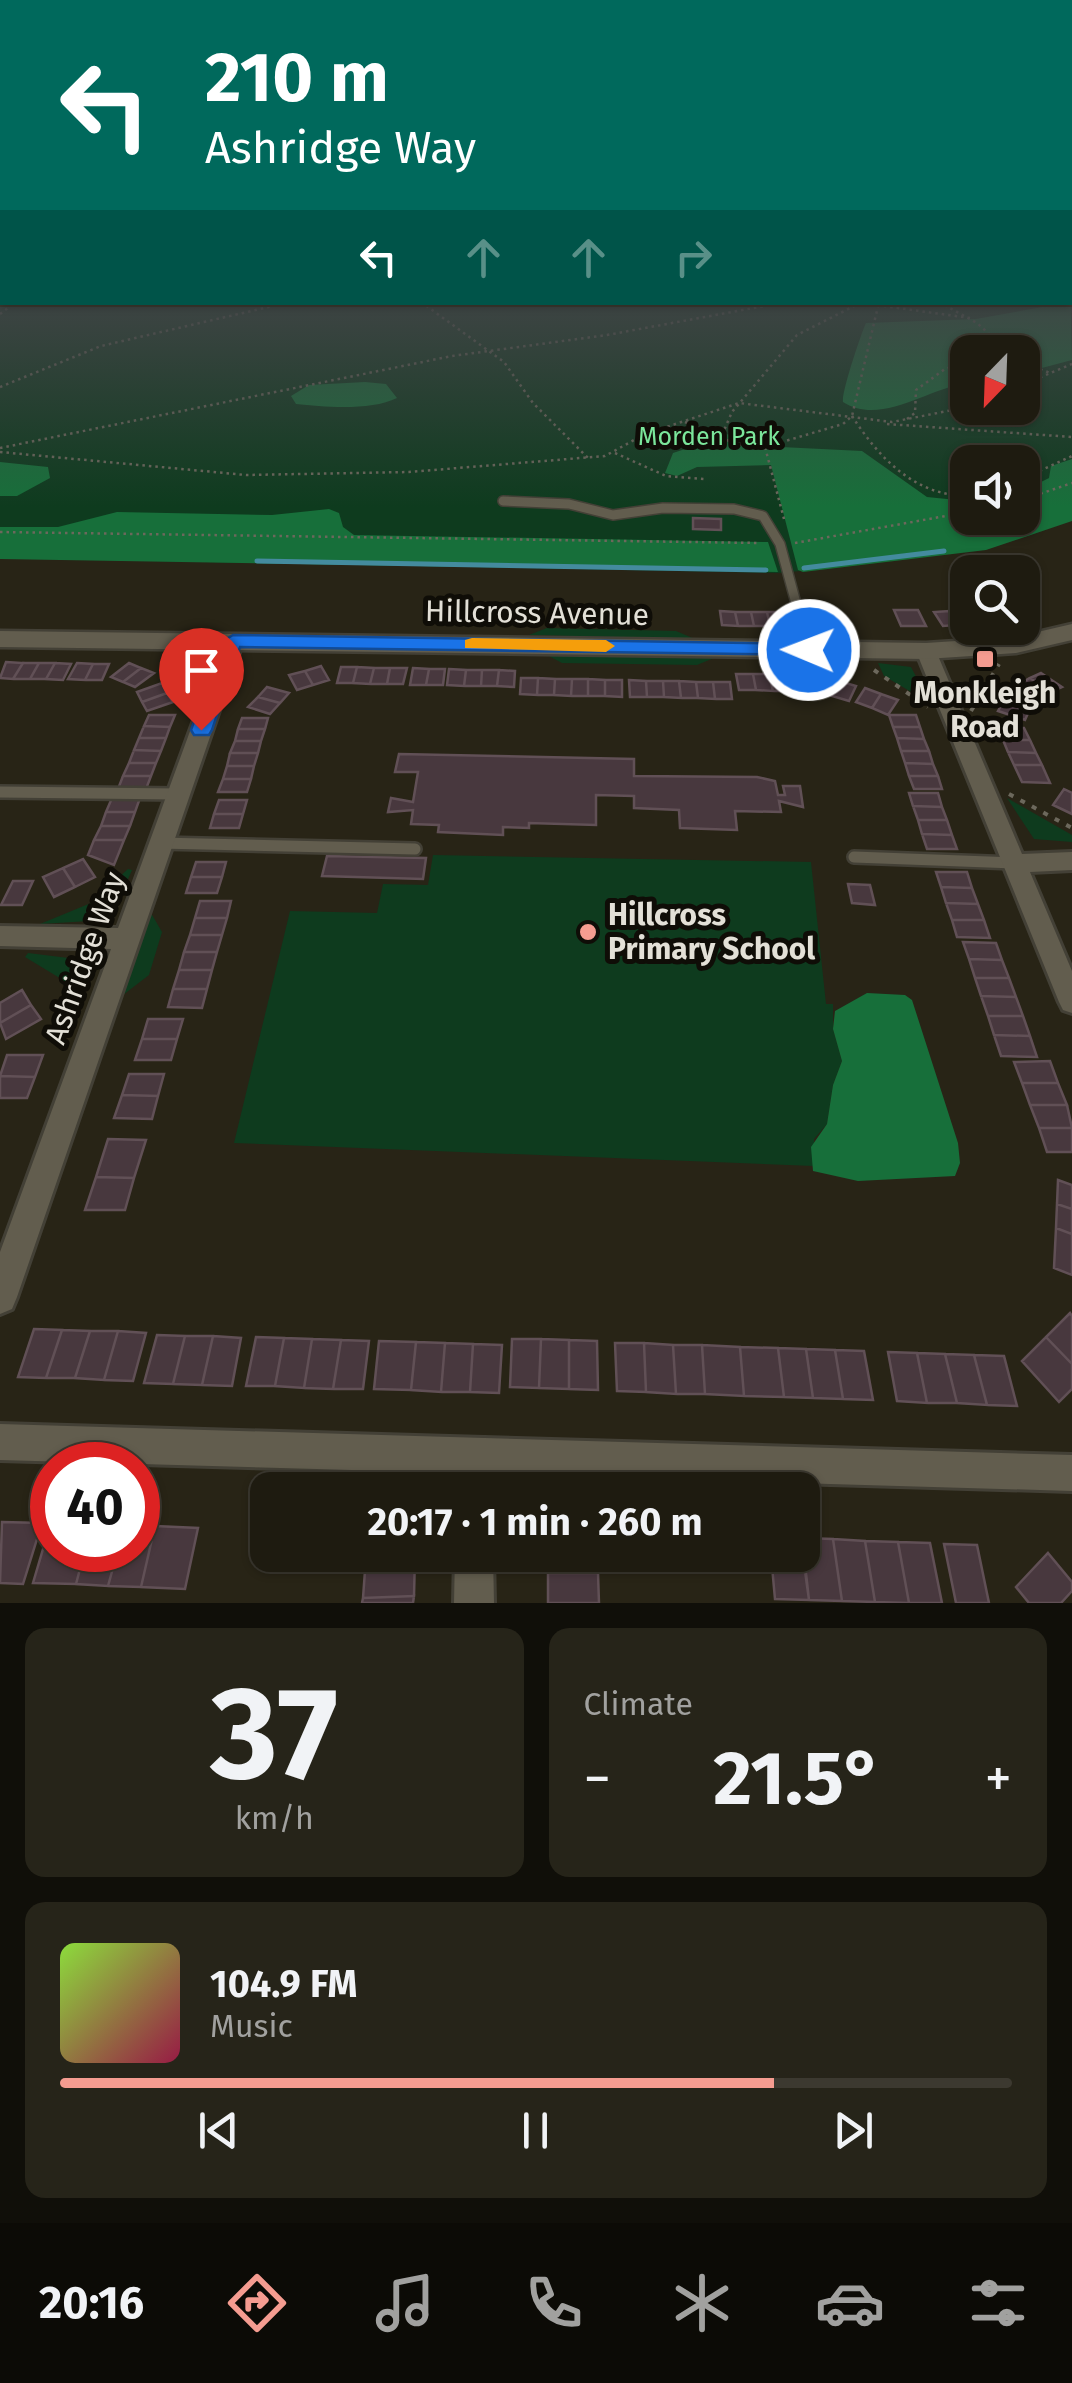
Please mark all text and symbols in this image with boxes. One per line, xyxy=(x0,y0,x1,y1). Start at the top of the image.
text: 210 m xyxy=(205,36,389,120)
icon: left xyxy=(40,40,170,170)
text: Ashridge Way xyxy=(205,121,476,175)
icon: left xyxy=(351,230,406,285)
icon: ahead xyxy=(456,230,511,285)
icon: ahead xyxy=(561,230,616,285)
icon: right xyxy=(666,230,721,285)
north arrow xyxy=(950,335,1040,425)
map controls xyxy=(950,335,1040,645)
park label: Morden Park xyxy=(638,422,780,452)
button: sound xyxy=(950,445,1040,535)
button: search xyxy=(950,555,1040,645)
street label: Hillcross Avenue xyxy=(425,593,649,633)
position arrow xyxy=(757,598,861,702)
pin xyxy=(159,628,244,731)
icon: arrive xyxy=(174,643,229,698)
marker: Monkleigh Road xyxy=(974,648,996,670)
place label: Monkleigh Road xyxy=(914,675,1056,745)
street label: Ashridge Way xyxy=(37,867,133,1049)
place label: Hillcross Primary School xyxy=(608,897,815,967)
marker: Hillcross Primary School xyxy=(577,921,599,943)
speed limit sign: 40 xyxy=(30,1442,160,1572)
text: 20:17 · 1 min · 260 m xyxy=(367,1499,703,1545)
text: 37 xyxy=(210,1656,338,1812)
text: Climate xyxy=(584,1685,693,1723)
text: 21.5° xyxy=(713,1734,882,1824)
text: − xyxy=(584,1746,611,1812)
text: + xyxy=(985,1746,1012,1812)
text: km/h xyxy=(235,1799,314,1837)
text: 104.9 FM xyxy=(210,1961,357,2007)
text: Music xyxy=(210,2007,293,2045)
icon: previous xyxy=(191,2103,246,2158)
icon: pause xyxy=(508,2103,563,2158)
icon: next xyxy=(826,2103,881,2158)
icon: directions xyxy=(222,2268,292,2338)
icon: music xyxy=(370,2268,440,2338)
icon: phone xyxy=(519,2268,589,2338)
icon: climate xyxy=(667,2268,737,2338)
icon: car xyxy=(815,2268,885,2338)
icon: filters xyxy=(963,2268,1033,2338)
text: 20:16 xyxy=(39,2276,144,2330)

